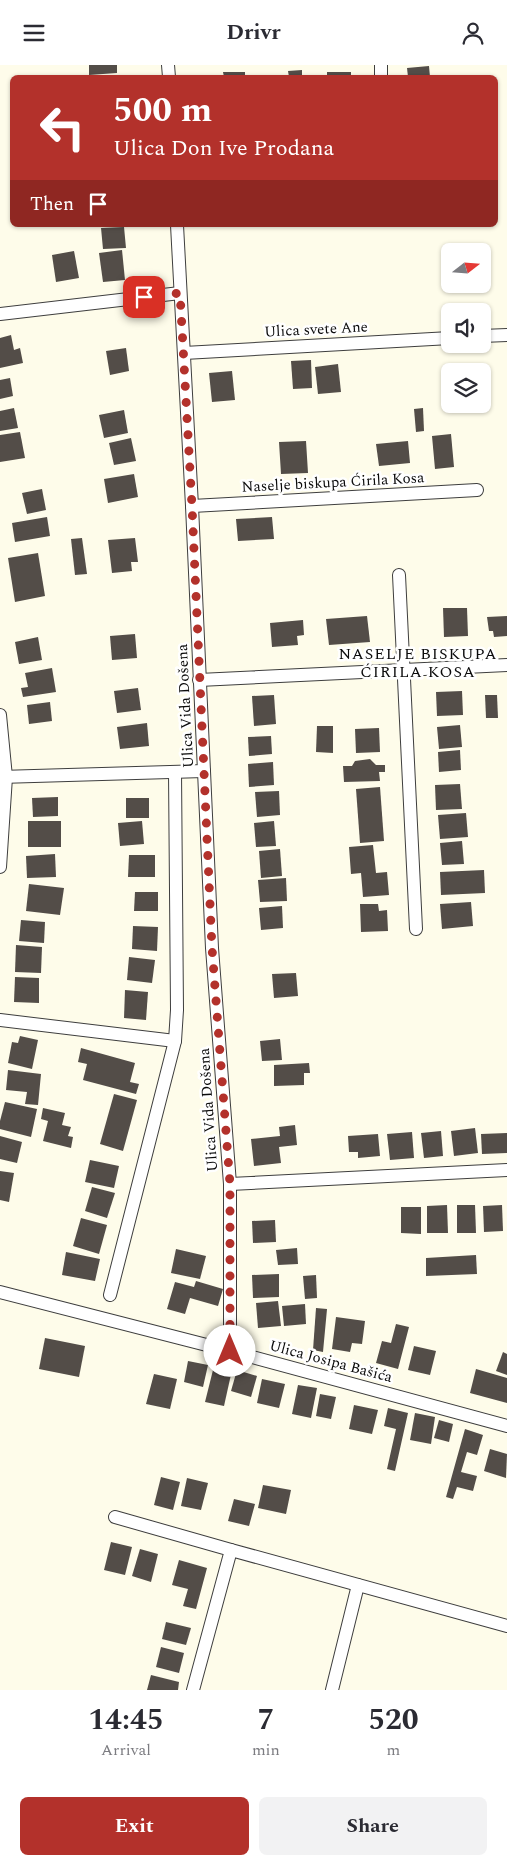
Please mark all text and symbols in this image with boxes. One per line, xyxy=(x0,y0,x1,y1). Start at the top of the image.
text: Drivr xyxy=(226,16,281,49)
icon: menu xyxy=(20,19,48,47)
icon: person xyxy=(459,19,487,47)
text: 500 m xyxy=(113,84,212,137)
icon: left xyxy=(30,95,95,160)
text: Ulica Don Ive Prodana xyxy=(113,132,334,165)
text: Then xyxy=(30,190,74,219)
icon: arrive xyxy=(84,190,112,218)
north arrow xyxy=(441,243,491,293)
map controls xyxy=(441,243,491,413)
pin xyxy=(123,276,165,318)
icon: arrive xyxy=(130,283,158,311)
button: sound xyxy=(441,303,491,353)
street label: Ulica svete Ane xyxy=(264,315,368,344)
button: layers xyxy=(441,363,491,413)
street label: Naselje biskupa Ćirila Kosa xyxy=(241,466,426,499)
district label: NASELJE BISKUPA ĆIRILA KOSA xyxy=(338,642,498,684)
street label: Ulica Vida Došena xyxy=(171,643,200,769)
street label: Ulica Vida Došena xyxy=(193,1047,224,1173)
position arrow xyxy=(203,1324,255,1376)
street label: Ulica Josipa Bašića xyxy=(267,1334,396,1389)
text: 14:45 xyxy=(88,1697,164,1743)
text: 7 xyxy=(257,1697,274,1743)
text: 520 xyxy=(368,1697,419,1743)
text: Arrival xyxy=(101,1738,151,1762)
text: min xyxy=(252,1738,280,1762)
text: m xyxy=(387,1738,400,1762)
button: Exit xyxy=(20,1797,249,1855)
button: Share xyxy=(259,1797,487,1855)

